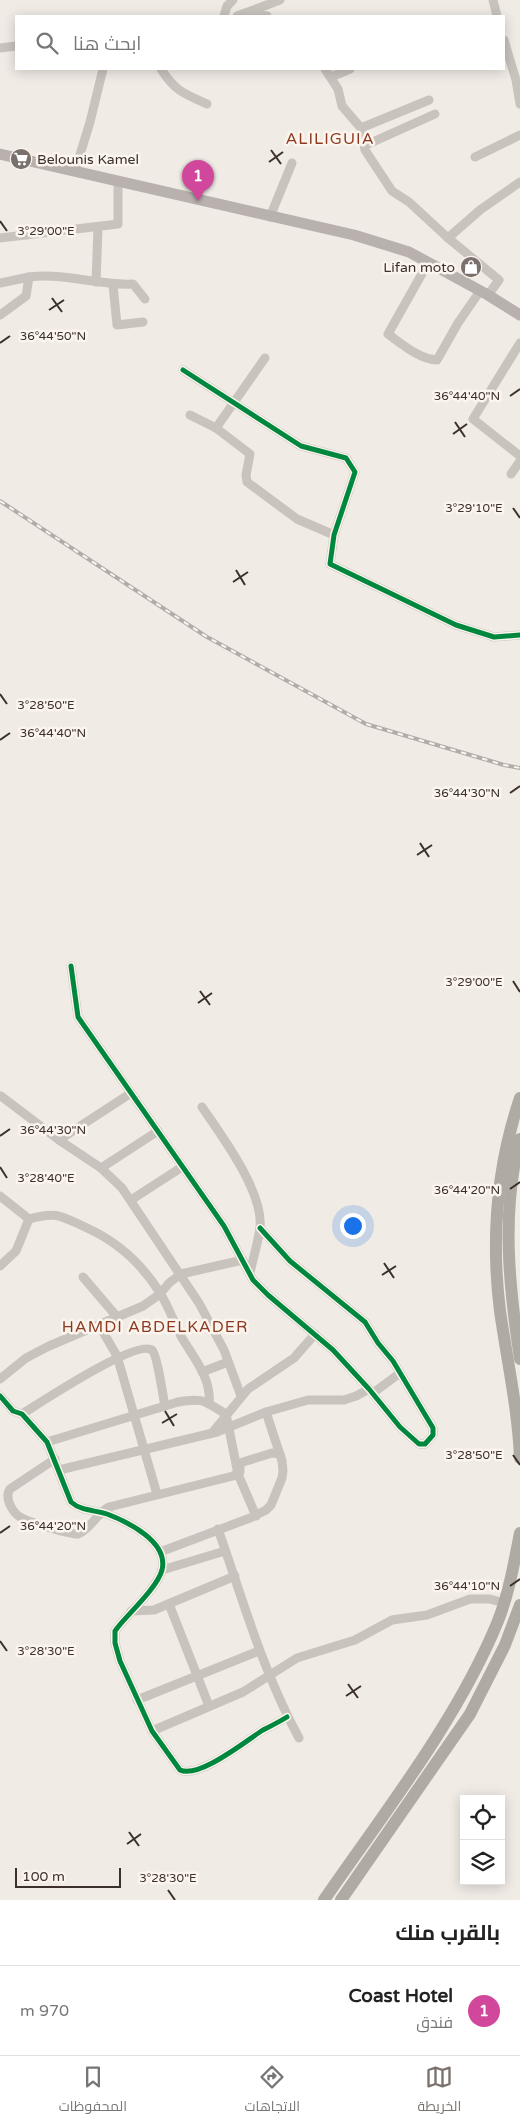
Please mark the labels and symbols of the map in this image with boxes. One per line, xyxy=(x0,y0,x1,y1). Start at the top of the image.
district label: ALILIGUIA xyxy=(285,129,375,149)
supermarket icon: Belounis Kamel xyxy=(9,147,33,171)
place label: Belounis Kamel xyxy=(37,151,139,168)
pin: 1 xyxy=(182,160,214,201)
text: 3°29'00"E xyxy=(17,224,75,238)
shop icon: Lifan moto xyxy=(459,255,483,279)
place label: Lifan moto xyxy=(383,259,455,276)
text: 36°44'50"N xyxy=(20,329,86,343)
text: 36°44'40"N xyxy=(434,389,500,403)
text: 3°29'10"E xyxy=(445,501,503,515)
text: 3°28'50"E xyxy=(17,698,75,712)
text: 36°44'40"N xyxy=(20,726,86,740)
text: 36°44'30"N xyxy=(434,786,500,800)
text: 3°29'00"E xyxy=(445,975,503,989)
text: 36°44'30"N xyxy=(20,1123,86,1137)
text: 3°28'40"E xyxy=(17,1171,75,1185)
text: 36°44'20"N xyxy=(434,1183,500,1197)
your location xyxy=(340,1213,366,1239)
district label: HAMDI ABDELKADER xyxy=(62,1317,248,1337)
text: 3°28'50"E xyxy=(445,1448,503,1462)
text: 36°44'20"N xyxy=(20,1519,86,1533)
text: 36°44'10"N xyxy=(434,1579,500,1593)
text: 3°28'30"E xyxy=(17,1644,75,1658)
scale bar xyxy=(15,1865,121,1888)
text: 3°28'30"E xyxy=(139,1871,197,1885)

